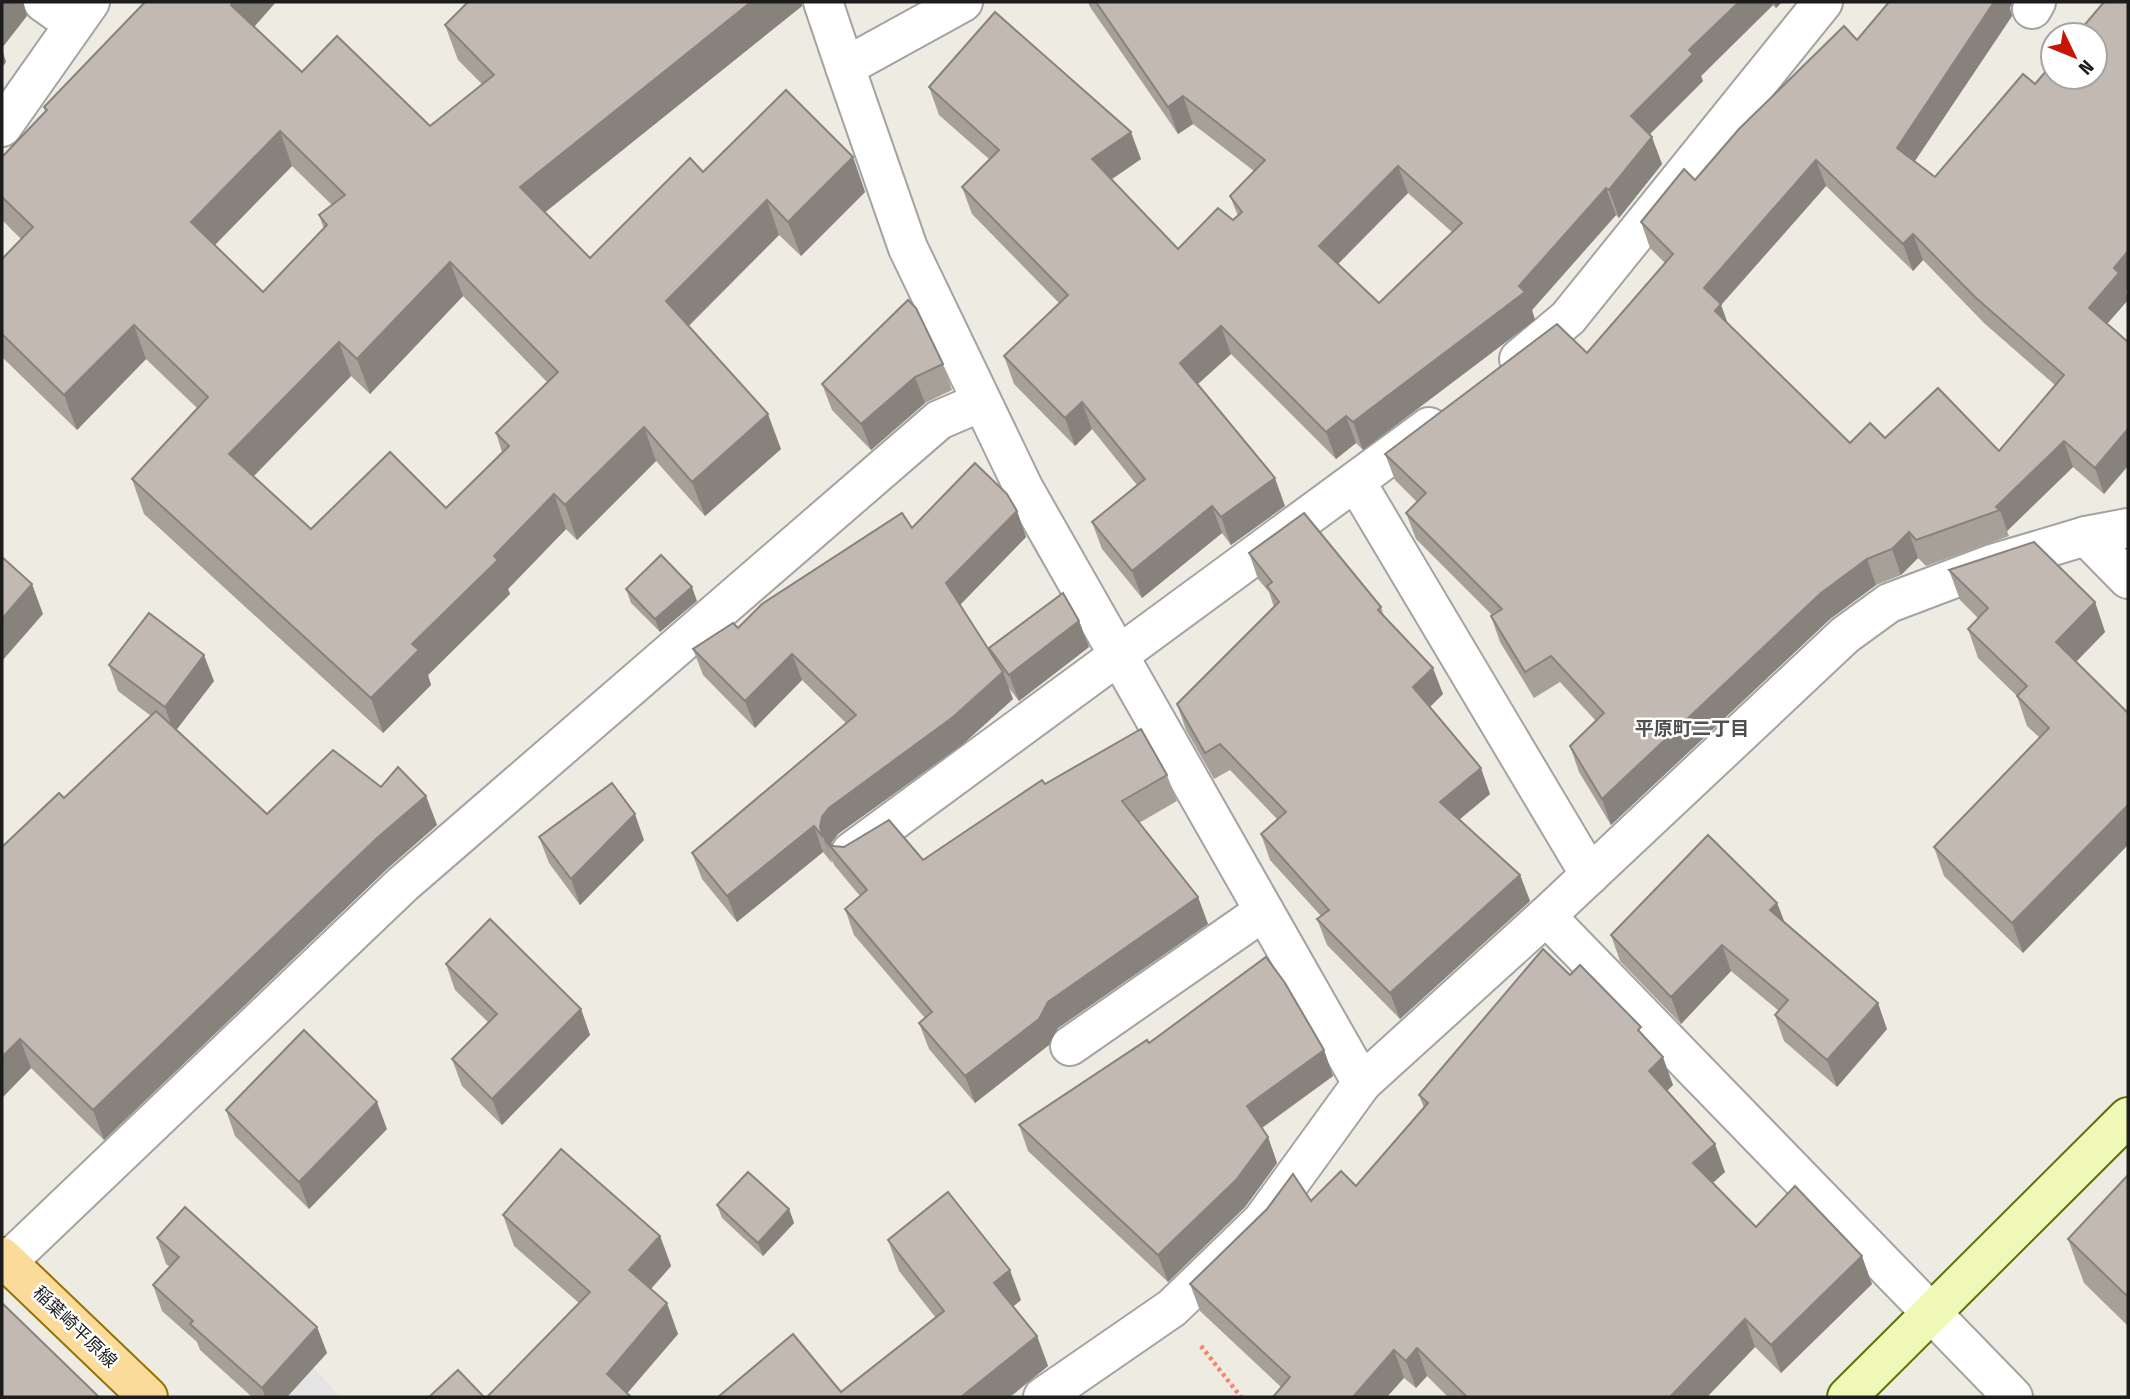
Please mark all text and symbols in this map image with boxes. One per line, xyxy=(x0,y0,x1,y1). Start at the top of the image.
north arrow xyxy=(2039,21,2109,91)
text: N xyxy=(2074,55,2098,79)
district label: 平原町二丁目 xyxy=(1635,717,1749,740)
street label: 稲葉崎平原線 xyxy=(29,1282,121,1372)

